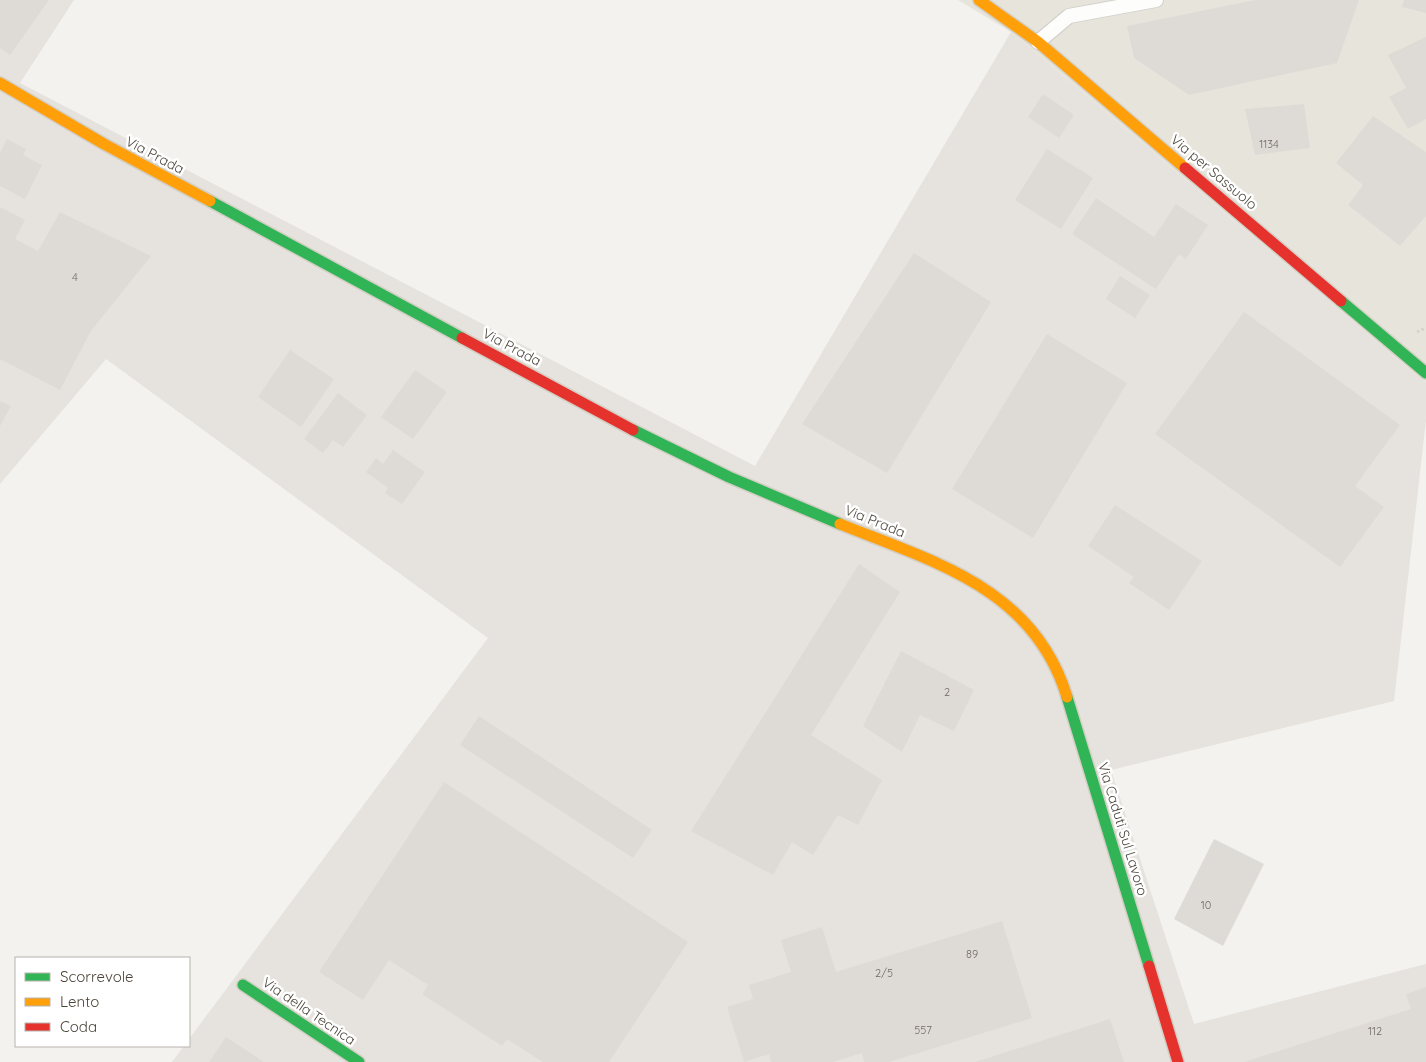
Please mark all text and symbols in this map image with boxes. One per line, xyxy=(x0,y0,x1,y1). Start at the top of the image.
street label: Via per Sassuolo xyxy=(1167,131,1261,213)
street label: Via Prada xyxy=(123,132,187,178)
house number: 1134 xyxy=(1259,137,1279,151)
house number: 4 xyxy=(72,270,78,284)
street label: Via Prada xyxy=(480,324,544,370)
street label: Via Prada xyxy=(842,501,908,541)
house number: 2 xyxy=(944,685,950,699)
street label: Via Caduti Sul Lavoro xyxy=(1094,760,1152,898)
house number: 10 xyxy=(1201,898,1211,912)
house number: 89 xyxy=(966,947,978,961)
legend xyxy=(15,957,190,1047)
house number: 2/5 xyxy=(875,966,893,980)
text: Scorrevole xyxy=(60,967,134,986)
street label: Via della Tecnica xyxy=(259,973,359,1049)
text: Lento xyxy=(60,992,99,1011)
text: Coda xyxy=(60,1017,97,1036)
house number: 557 xyxy=(914,1023,932,1037)
house number: 112 xyxy=(1368,1024,1382,1038)

